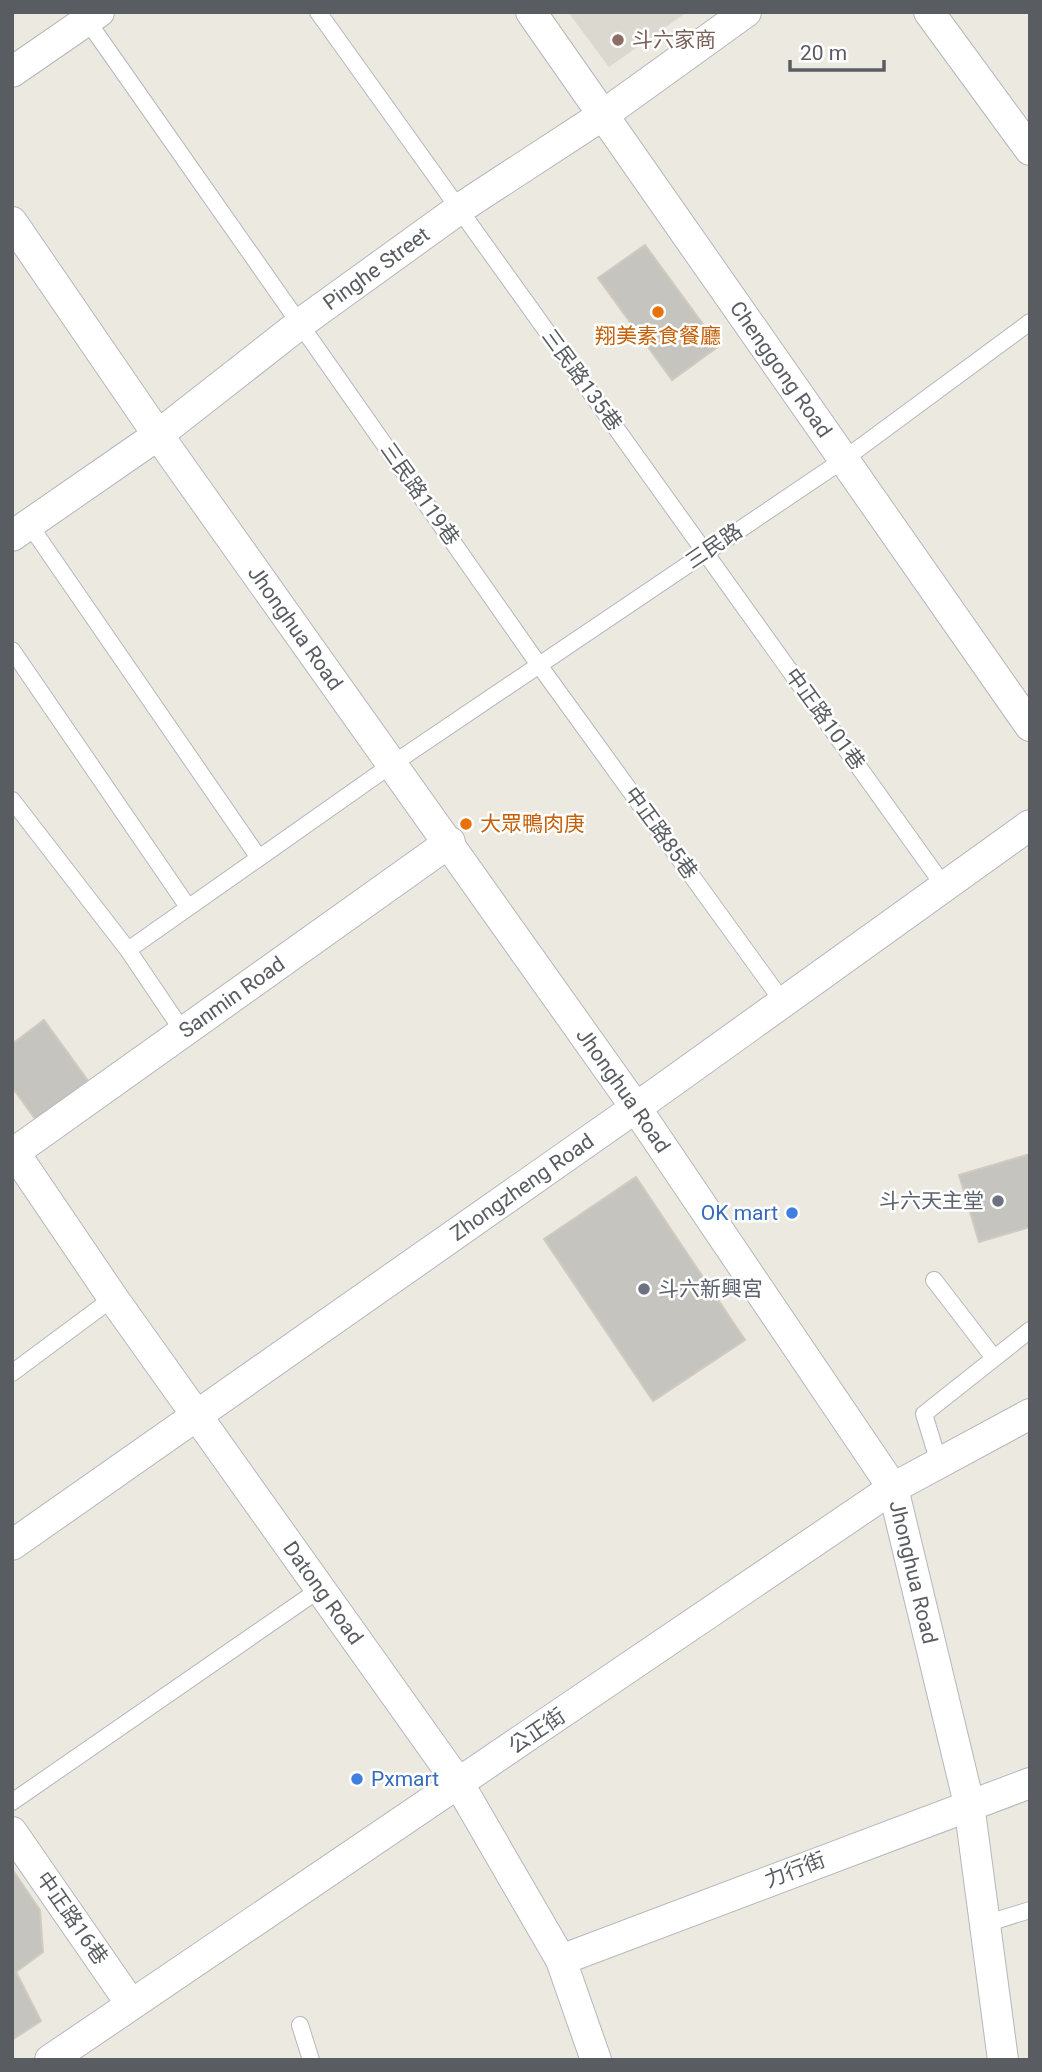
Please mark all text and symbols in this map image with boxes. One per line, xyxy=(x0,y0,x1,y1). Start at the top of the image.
place label: 斗六家商 xyxy=(632,28,716,52)
scale bar xyxy=(790,28,884,72)
marker: 斗六家商 xyxy=(610,32,626,48)
text: 20 m xyxy=(800,41,847,65)
street label: Pinghe Street xyxy=(319,222,434,315)
street label: Chenggong Road xyxy=(725,297,837,442)
marker: 翔美素食餐廳 xyxy=(650,304,666,320)
place label: 翔美素食餐廳 xyxy=(595,324,721,348)
street label: 三民路135巷 xyxy=(537,325,627,435)
street label: 三民路119巷 xyxy=(376,438,464,550)
street label: 三民路 xyxy=(681,518,747,574)
street label: Jhonghua Road xyxy=(243,561,347,695)
street label: 中正路101巷 xyxy=(780,664,870,774)
street label: 中正路85巷 xyxy=(620,782,702,884)
place label: 大眾鴨肉庚 xyxy=(480,812,585,836)
marker: 大眾鴨肉庚 xyxy=(458,816,474,832)
street label: Sanmin Road xyxy=(174,952,289,1043)
street label: Jhonghua Road xyxy=(571,1024,675,1157)
street label: Zhongzheng Road xyxy=(446,1129,598,1246)
place label: 斗六天主堂 xyxy=(879,1189,984,1213)
marker: 斗六天主堂 xyxy=(990,1193,1006,1209)
place label: OK mart xyxy=(701,1201,778,1225)
marker: OK mart xyxy=(784,1205,800,1221)
place label: 斗六新興宮 xyxy=(658,1277,763,1301)
marker: 斗六新興宮 xyxy=(636,1281,652,1297)
street label: Jhonghua Road xyxy=(884,1498,942,1646)
street label: Datong Road xyxy=(278,1537,368,1649)
street label: 公正街 xyxy=(504,1703,570,1759)
place label: Pxmart xyxy=(371,1767,439,1791)
marker: Pxmart xyxy=(349,1771,365,1787)
street label: 力行街 xyxy=(761,1848,829,1892)
street label: 中正路16巷 xyxy=(31,1867,113,1969)

